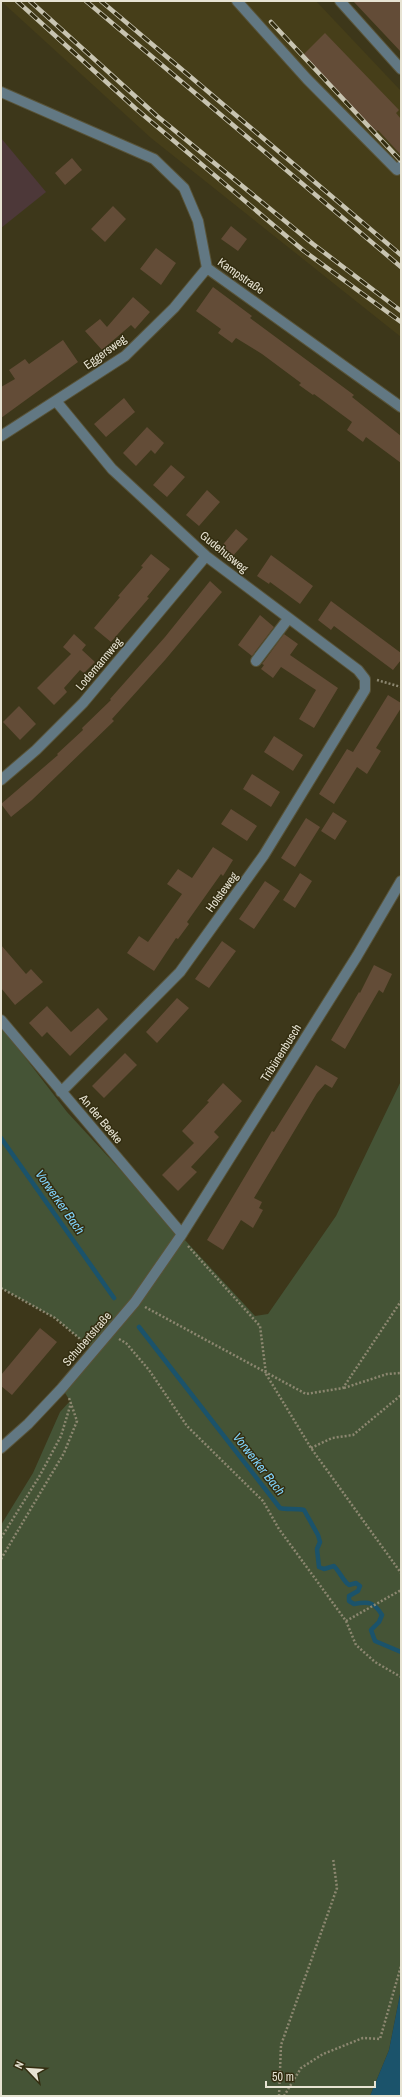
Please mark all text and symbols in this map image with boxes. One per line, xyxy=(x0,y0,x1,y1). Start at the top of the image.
street label: Kampstraße xyxy=(214,254,268,298)
street label: Eggersweg xyxy=(80,331,130,373)
street label: Gudehusweg xyxy=(196,528,252,577)
street label: Lodemannweg xyxy=(72,634,126,694)
street label: Holsteweg xyxy=(202,868,242,915)
street label: Tribünenbusch xyxy=(257,1021,305,1085)
street label: An der Beeke xyxy=(75,1090,126,1147)
water label: Vorwerker Bach xyxy=(31,1166,89,1238)
street label: Schubertstraße xyxy=(59,1308,115,1370)
water label: Vorwerker Bach xyxy=(229,1429,289,1499)
north arrow xyxy=(8,2049,48,2089)
text: N xyxy=(11,2059,27,2071)
scale bar xyxy=(266,2063,375,2089)
text: 50 m xyxy=(272,2069,294,2085)

